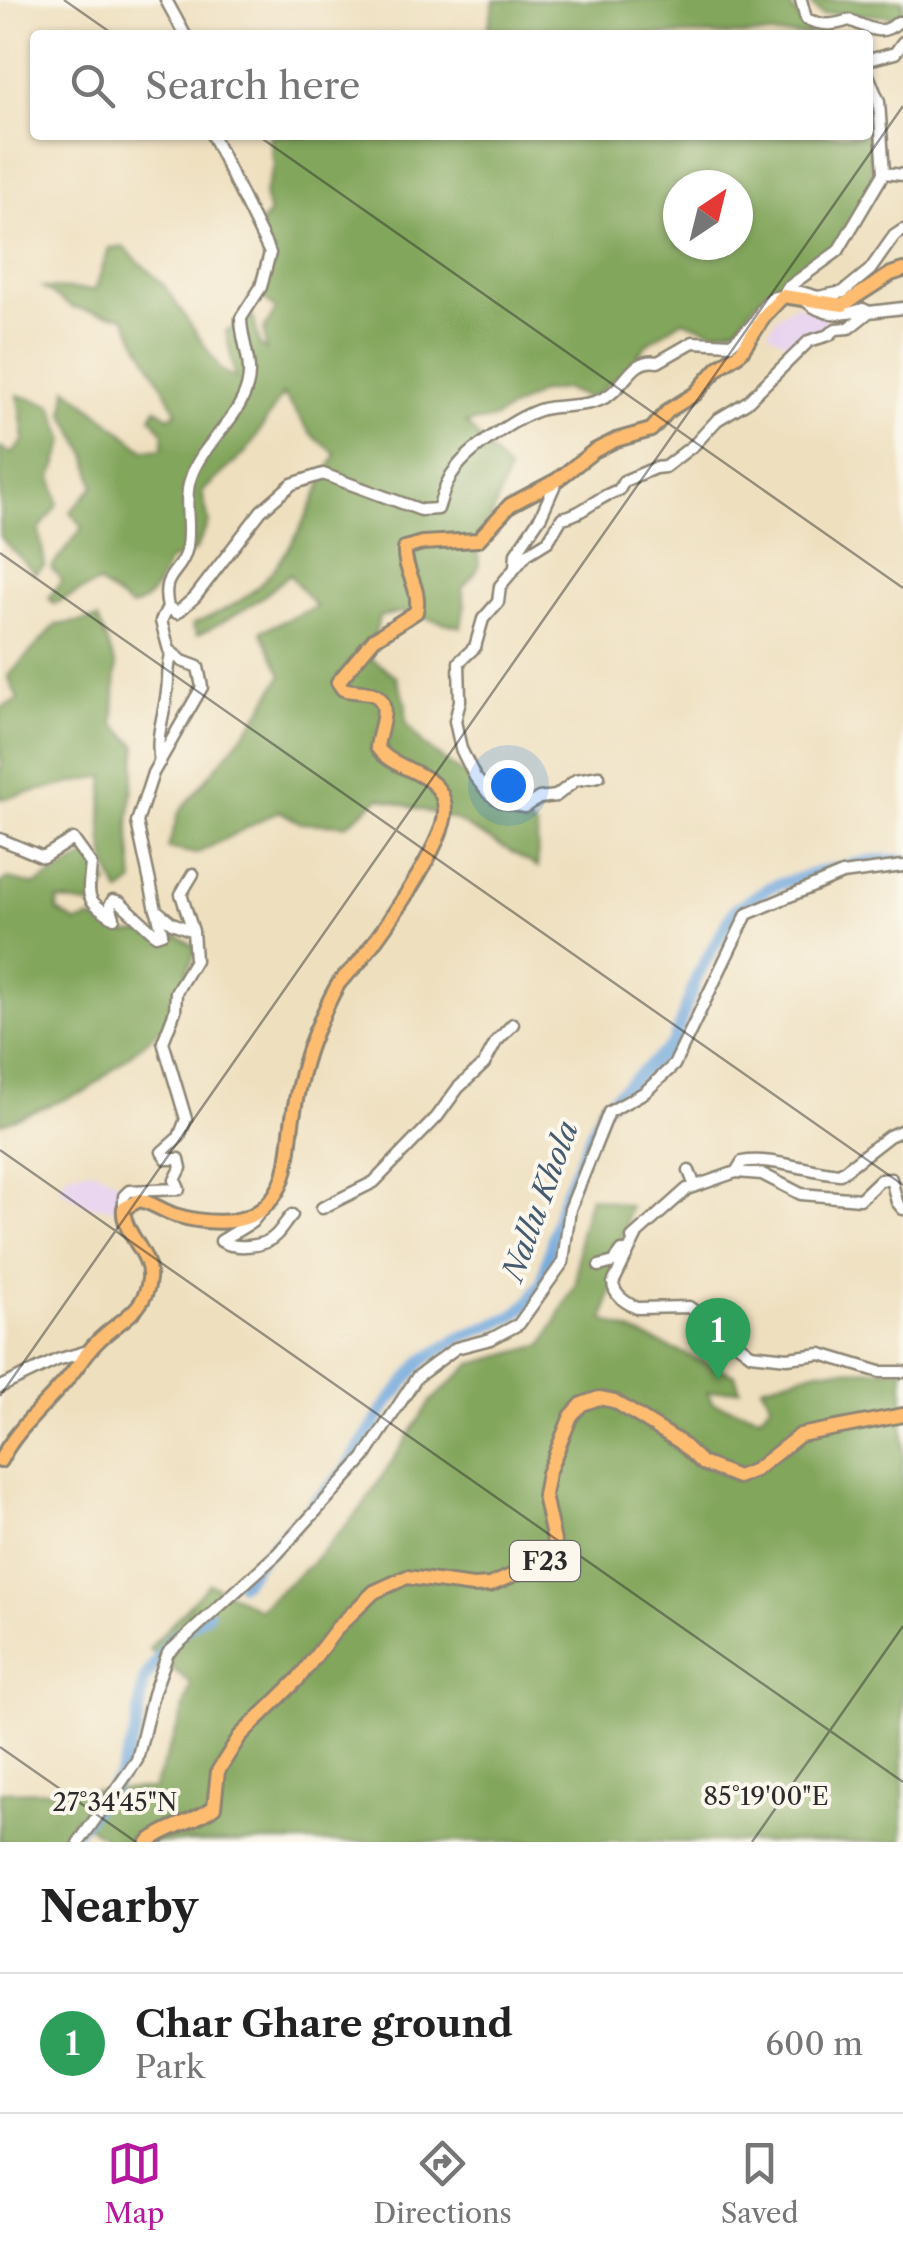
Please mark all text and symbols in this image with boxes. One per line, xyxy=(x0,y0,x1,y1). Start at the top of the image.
search box xyxy=(30,30,873,140)
icon: search xyxy=(65,58,120,113)
text: Search here xyxy=(145,62,360,109)
north arrow xyxy=(663,170,753,260)
your location xyxy=(483,760,534,811)
water label: Nallu Khola xyxy=(493,1116,586,1288)
pin: 1 xyxy=(686,1298,750,1380)
road number: F23 xyxy=(510,1541,580,1581)
text: 85°19'00"E xyxy=(703,1781,829,1812)
text: 27°34'45"N xyxy=(53,1787,178,1818)
text: Nearby xyxy=(40,1881,198,1933)
text: Char Ghare ground xyxy=(135,2000,513,2047)
text: 1 xyxy=(65,2024,80,2063)
text: 600 m xyxy=(765,2024,863,2063)
text: Park xyxy=(135,2047,205,2086)
tab: Map xyxy=(104,2136,165,2230)
tab: Directions xyxy=(373,2136,512,2230)
tab: Saved xyxy=(721,2136,799,2230)

